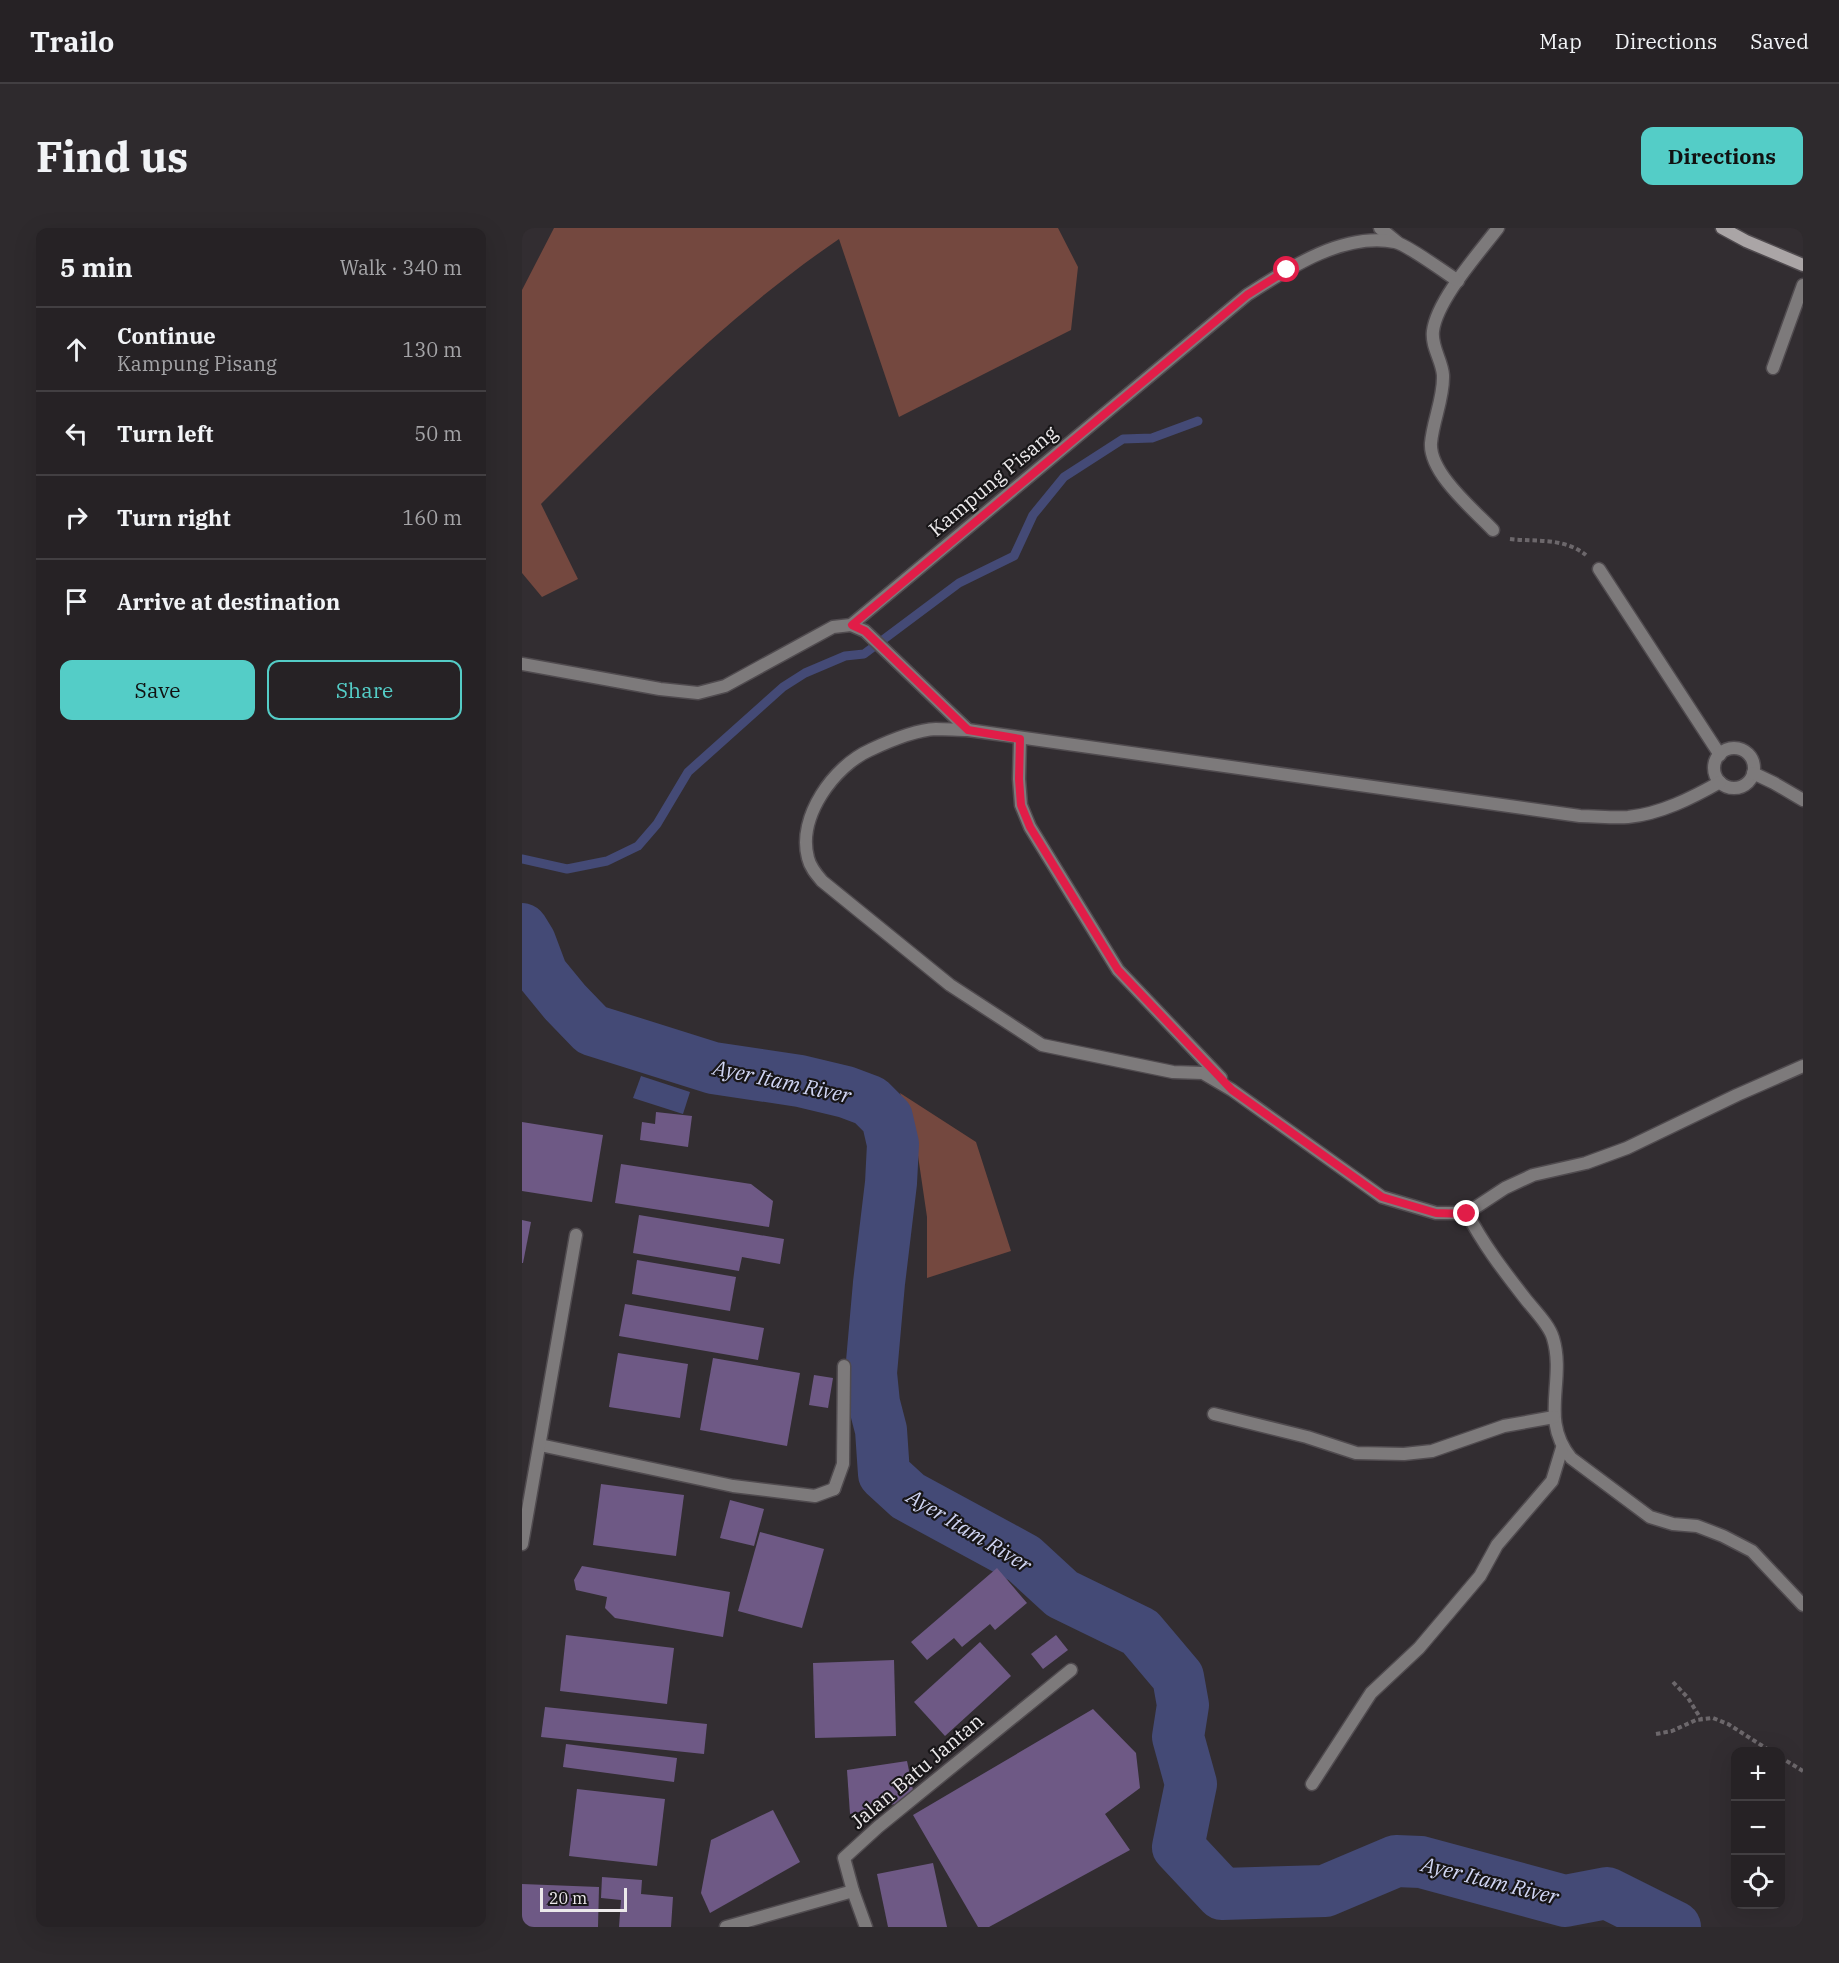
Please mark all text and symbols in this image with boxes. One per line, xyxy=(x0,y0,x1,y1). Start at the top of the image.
text: Trailo xyxy=(30,23,114,60)
text: Map xyxy=(1539,27,1582,55)
text: Directions xyxy=(1615,27,1717,55)
text: Saved xyxy=(1750,27,1809,55)
button: Directions xyxy=(1641,127,1803,185)
text: Find us xyxy=(36,129,188,184)
text: 5 min xyxy=(60,250,133,284)
text: Walk · 340 m xyxy=(340,254,462,281)
route start xyxy=(1273,256,1299,282)
text: Continue xyxy=(117,321,216,350)
icon: ahead xyxy=(60,333,93,366)
text: 130 m xyxy=(402,336,462,363)
text: Kampung Pisang xyxy=(117,350,277,377)
icon: left xyxy=(60,417,93,450)
text: Turn left xyxy=(117,419,213,448)
street label: Kampung Pisang xyxy=(923,419,1063,542)
text: 50 m xyxy=(414,420,462,447)
icon: right xyxy=(60,501,93,534)
text: Turn right xyxy=(117,503,231,532)
text: 160 m xyxy=(402,504,462,531)
icon: arrive xyxy=(60,585,93,618)
text: Arrive at destination xyxy=(117,587,340,616)
button: Save xyxy=(60,660,255,720)
button: Share xyxy=(267,660,462,720)
water label: Ayer Itam River xyxy=(709,1052,855,1109)
route end xyxy=(1453,1200,1479,1226)
water label: Ayer Itam River xyxy=(900,1481,1038,1579)
street label: Jalan Batu Jantan xyxy=(844,1707,989,1834)
map controls xyxy=(1731,1747,1785,1909)
button: + xyxy=(1731,1747,1785,1801)
button: − xyxy=(1731,1801,1785,1855)
water label: Ayer Itam River xyxy=(1417,1849,1563,1911)
button: locate xyxy=(1731,1855,1785,1909)
scale bar xyxy=(540,1885,627,1912)
text: 20 m xyxy=(549,1888,587,1908)

